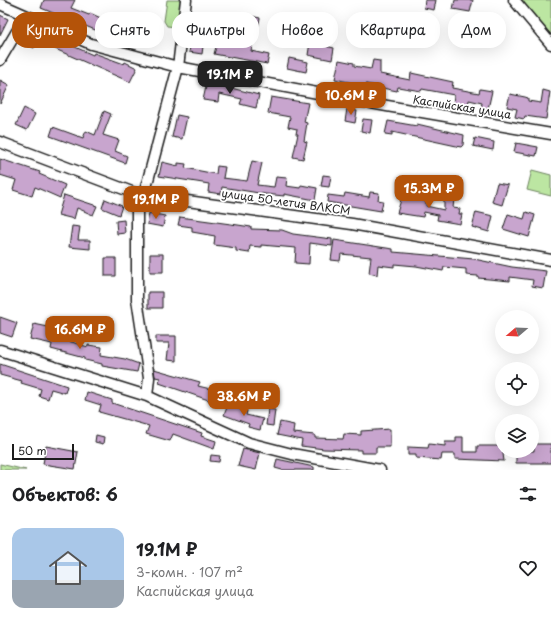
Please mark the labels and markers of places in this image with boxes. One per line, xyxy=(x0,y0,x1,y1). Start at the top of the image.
pin: 19.1M ₽ xyxy=(193,61,267,95)
pin: 10.6M ₽ xyxy=(314,82,388,116)
pin: 15.3M ₽ xyxy=(392,175,466,209)
pin: 19.1M ₽ xyxy=(119,186,193,220)
pin: 16.6M ₽ xyxy=(43,316,117,350)
pin: 38.6M ₽ xyxy=(207,383,281,417)

